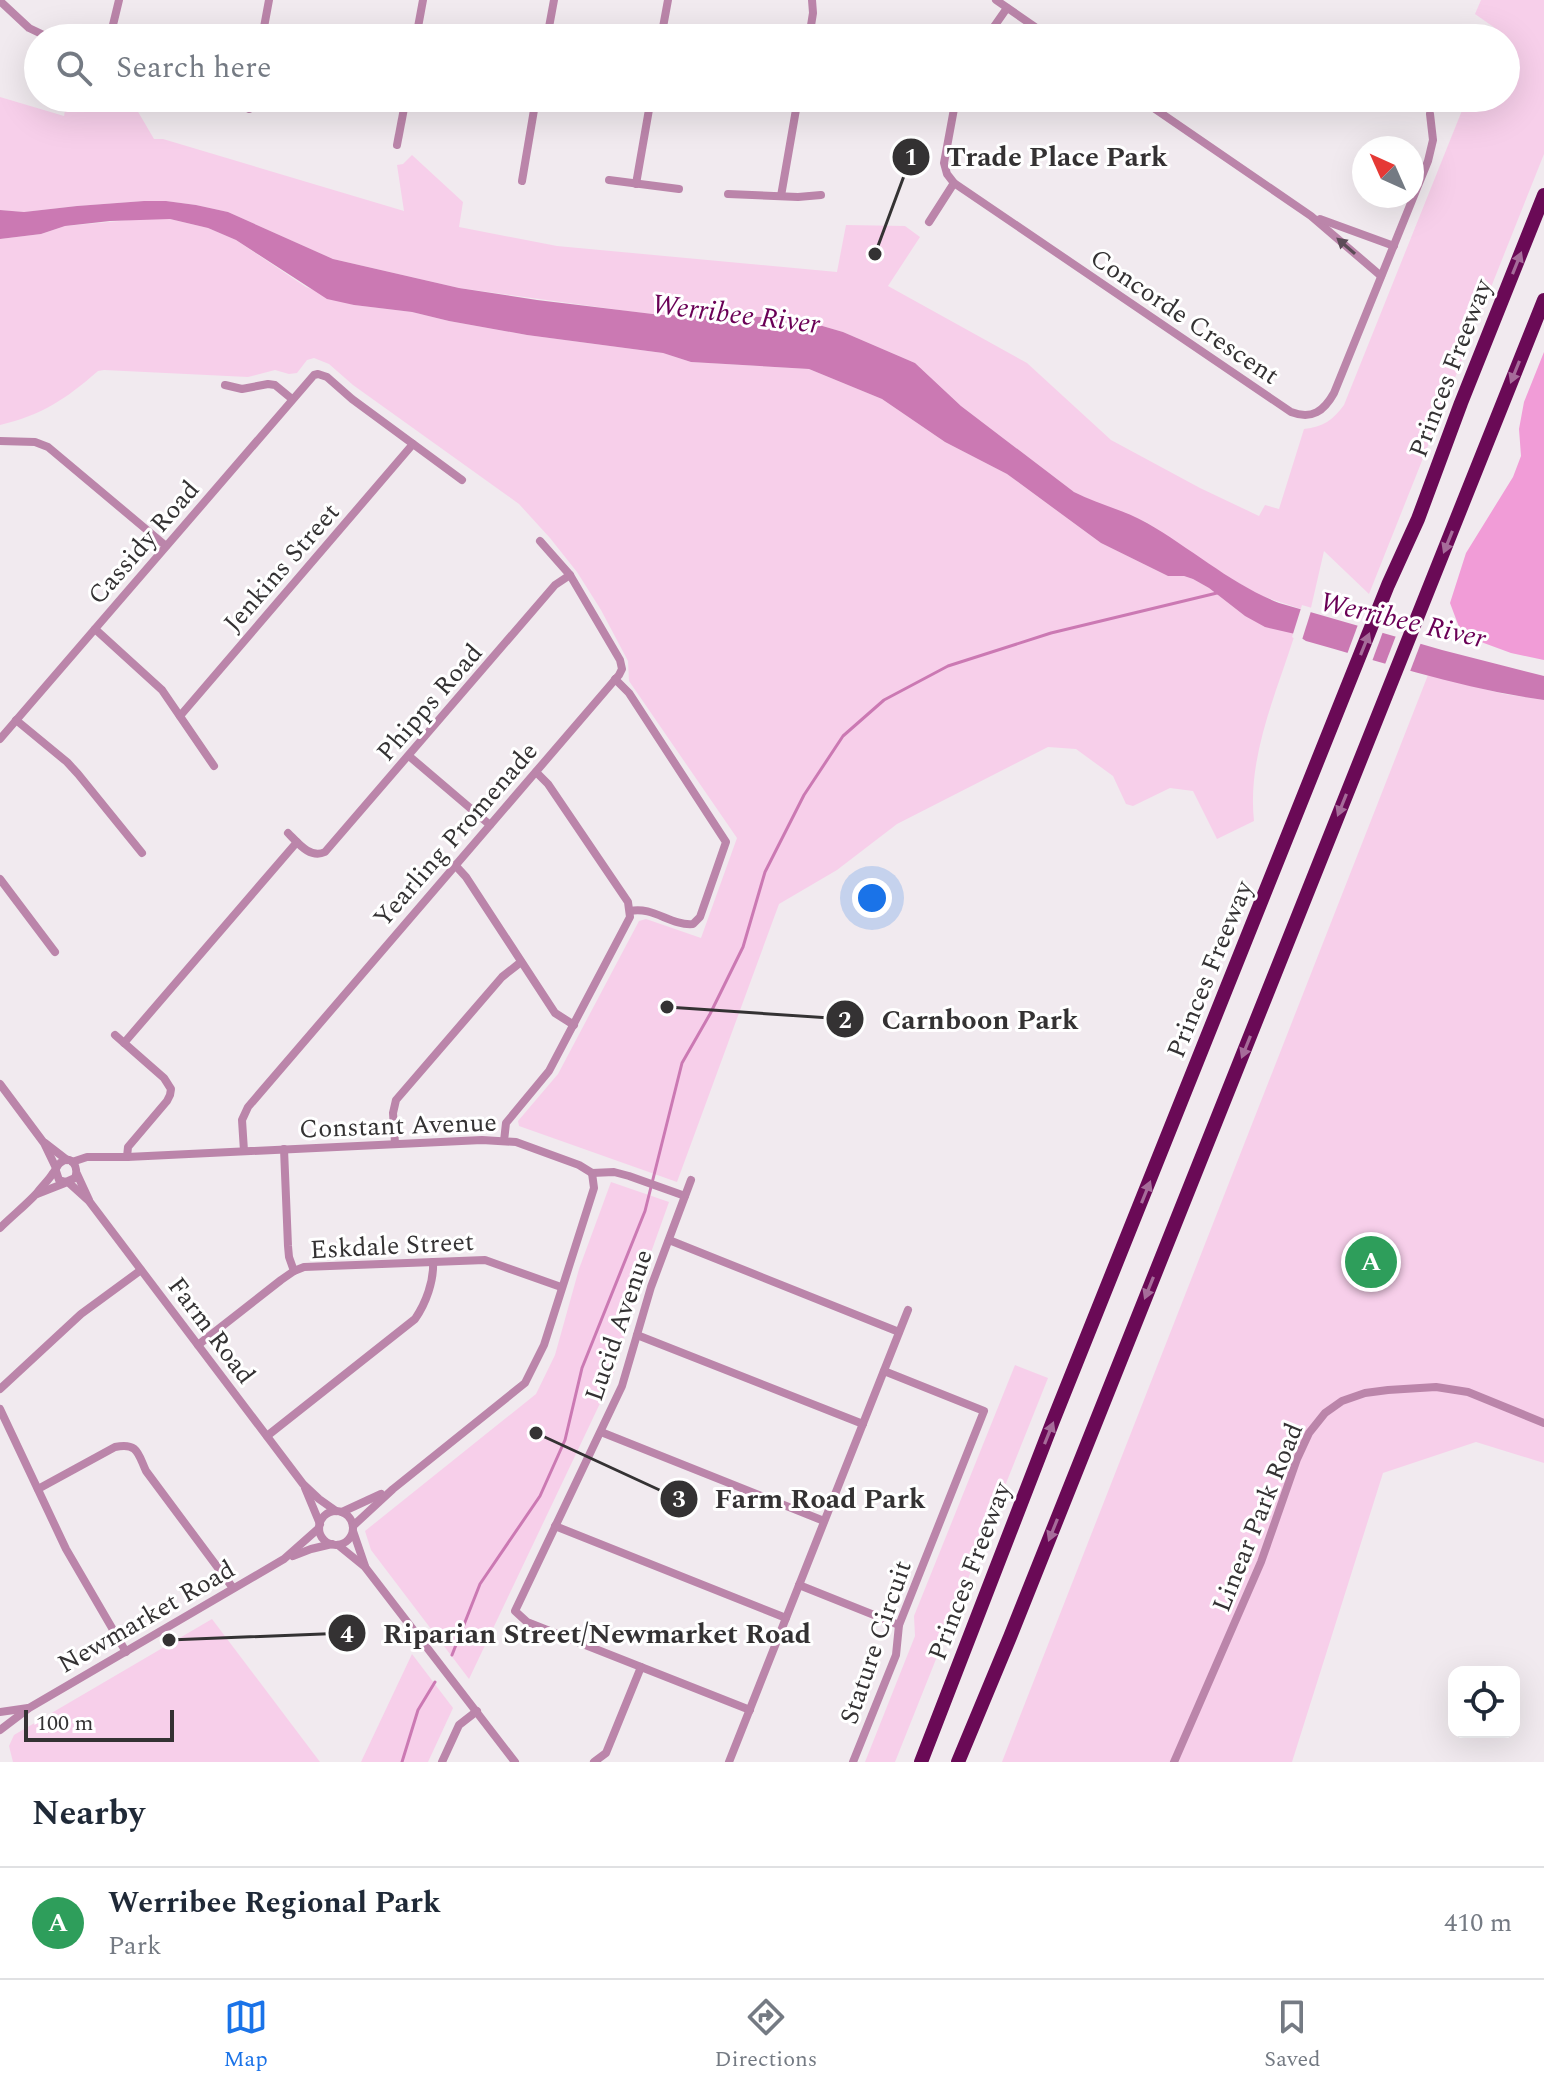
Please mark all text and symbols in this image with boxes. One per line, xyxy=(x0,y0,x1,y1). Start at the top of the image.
search box xyxy=(24,24,1520,112)
text: Search here xyxy=(116,45,272,91)
icon: search xyxy=(52,46,96,90)
callout: Trade Place Park xyxy=(891,131,1184,183)
text: Trade Place Park xyxy=(946,136,1168,179)
north arrow xyxy=(1352,136,1424,208)
text: 1 xyxy=(904,140,918,176)
street label: Concorde Crescent xyxy=(1082,238,1287,395)
one-way arrow xyxy=(1337,238,1357,255)
one-way arrow xyxy=(1511,251,1524,275)
street label: Princes Freeway xyxy=(1399,272,1504,463)
water label: Werribee River xyxy=(649,283,823,346)
one-way arrow xyxy=(1508,360,1521,384)
street label: Cassidy Road xyxy=(78,471,209,614)
street label: Jenkins Street xyxy=(214,494,350,641)
one-way arrow xyxy=(1441,530,1454,554)
water label: Werribee River xyxy=(1315,580,1490,661)
one-way arrow xyxy=(1358,632,1371,656)
street label: Phipps Road xyxy=(367,635,493,771)
street label: Yearling Promenade xyxy=(364,733,548,936)
one-way arrow xyxy=(1335,793,1348,817)
street label: Princes Freeway xyxy=(1156,873,1264,1064)
your location xyxy=(852,878,892,918)
callout: Carnboon Park xyxy=(825,993,1094,1045)
text: Carnboon Park xyxy=(881,999,1079,1042)
text: 2 xyxy=(838,1003,852,1039)
one-way arrow xyxy=(1239,1035,1252,1059)
street label: Constant Avenue xyxy=(299,1103,497,1149)
one-way arrow xyxy=(1139,1180,1152,1204)
street label: Eskdale Street xyxy=(309,1222,475,1270)
pin: A xyxy=(1345,1232,1397,1292)
street label: Lucid Avenue xyxy=(574,1244,664,1407)
street label: Farm Road xyxy=(157,1268,265,1393)
one-way arrow xyxy=(1142,1276,1155,1300)
street label: Linear Park Road xyxy=(1202,1417,1314,1618)
one-way arrow xyxy=(1043,1421,1056,1445)
callout: Farm Road Park xyxy=(659,1473,942,1525)
street label: Princes Freeway xyxy=(918,1475,1023,1666)
text: Farm Road Park xyxy=(714,1478,926,1521)
text: 3 xyxy=(672,1482,686,1518)
one-way arrow xyxy=(1046,1518,1059,1542)
street label: Newmarket Road xyxy=(50,1550,243,1684)
street label: Stature Circuit xyxy=(829,1555,923,1730)
callout: Riparian Street/Newmarket Road xyxy=(327,1607,827,1659)
text: Riparian Street/Newmarket Road xyxy=(383,1613,811,1656)
text: 4 xyxy=(340,1617,354,1653)
map controls xyxy=(1448,1666,1520,1738)
button: locate xyxy=(1448,1666,1520,1738)
scale bar xyxy=(24,1706,174,1742)
text: 100 m xyxy=(36,1707,93,1740)
text: Nearby xyxy=(32,1788,145,1840)
text: Werribee Regional Park xyxy=(108,1880,441,1926)
text: A xyxy=(48,1903,68,1943)
text: 410 m xyxy=(1444,1903,1512,1943)
text: Park xyxy=(108,1926,162,1966)
tab: Map xyxy=(223,1995,268,2076)
tab: Directions xyxy=(715,1995,817,2076)
tab: Saved xyxy=(1264,1995,1321,2076)

